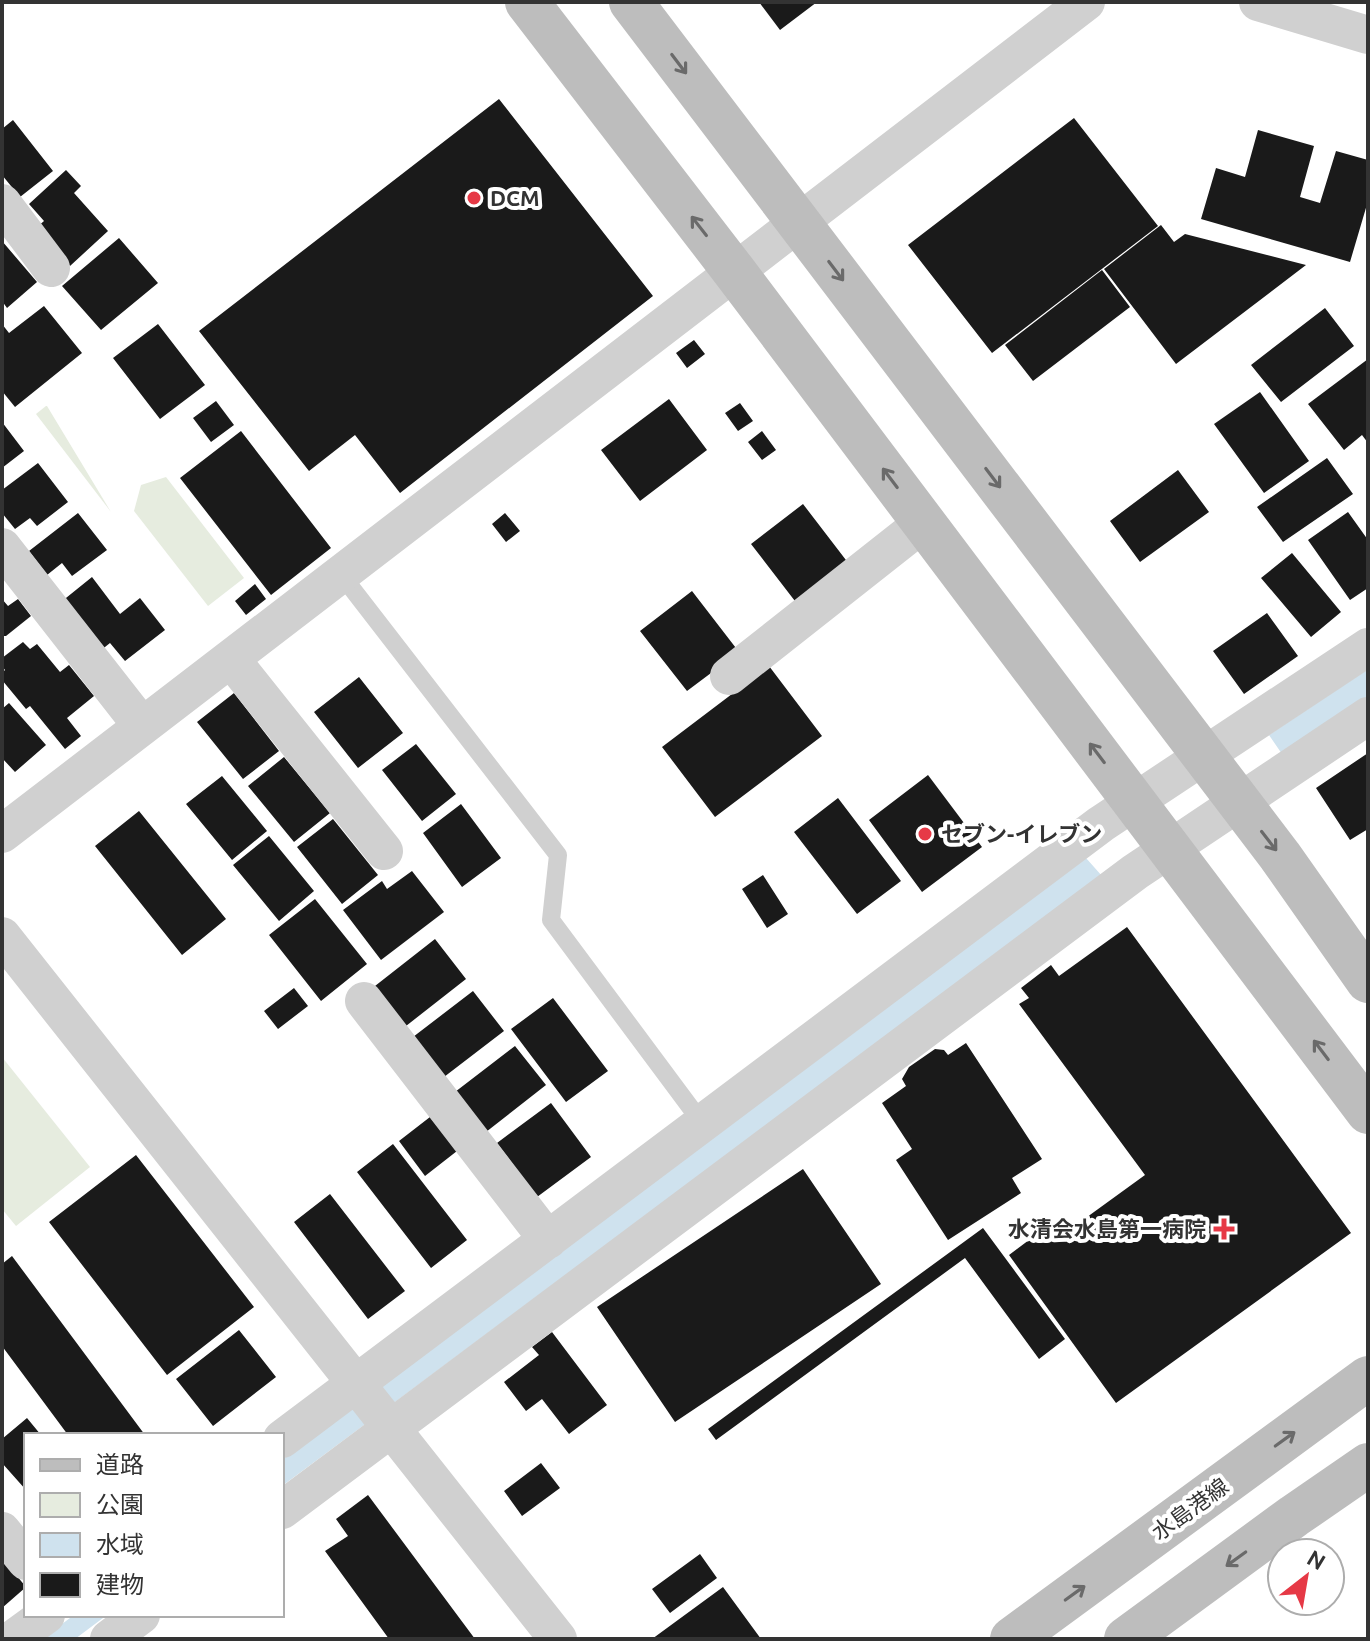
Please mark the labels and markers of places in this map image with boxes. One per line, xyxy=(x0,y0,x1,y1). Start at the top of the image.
place label: DCM xyxy=(490,185,540,210)
marker: DCM xyxy=(465,189,483,207)
place label: セブン-イレブン xyxy=(941,821,1102,846)
marker: セブン-イレブン xyxy=(916,825,934,843)
place label: 水清会水島第一病院 xyxy=(1008,1216,1206,1241)
marker: 水清会水島第一病院 xyxy=(1213,1218,1235,1240)

